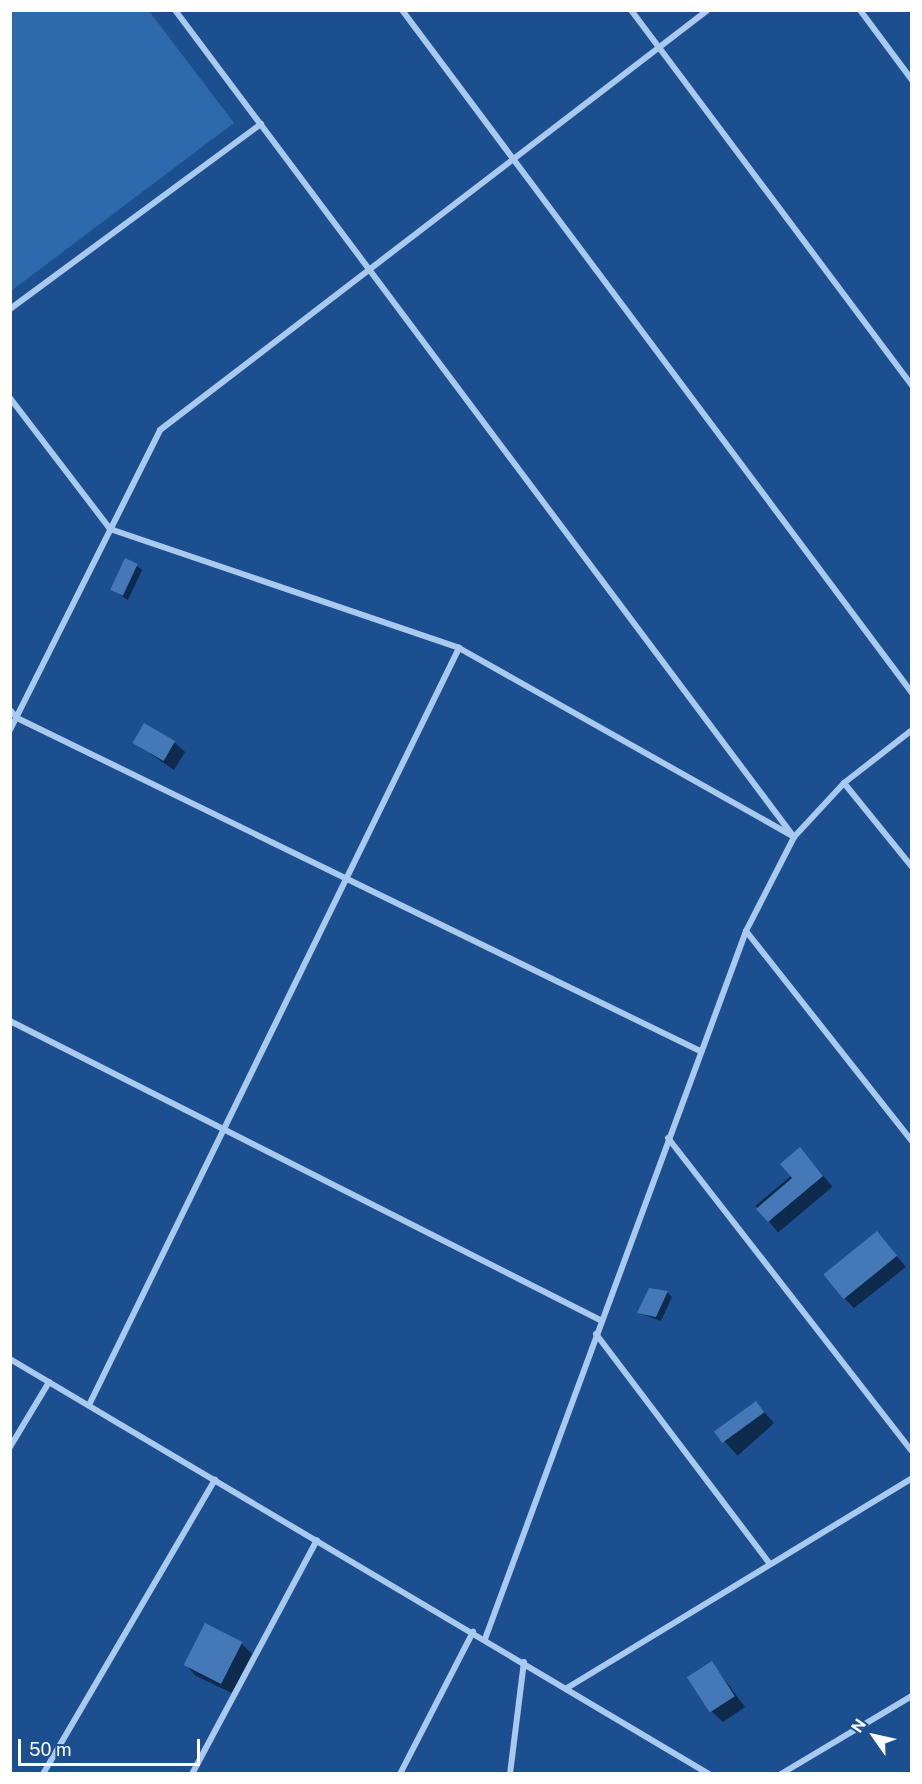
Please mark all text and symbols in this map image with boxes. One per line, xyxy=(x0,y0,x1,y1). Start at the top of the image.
north arrow xyxy=(844,1706,904,1766)
text: N xyxy=(847,1715,870,1736)
scale bar xyxy=(21,1727,202,1765)
text: 50 m xyxy=(29,1739,72,1760)

